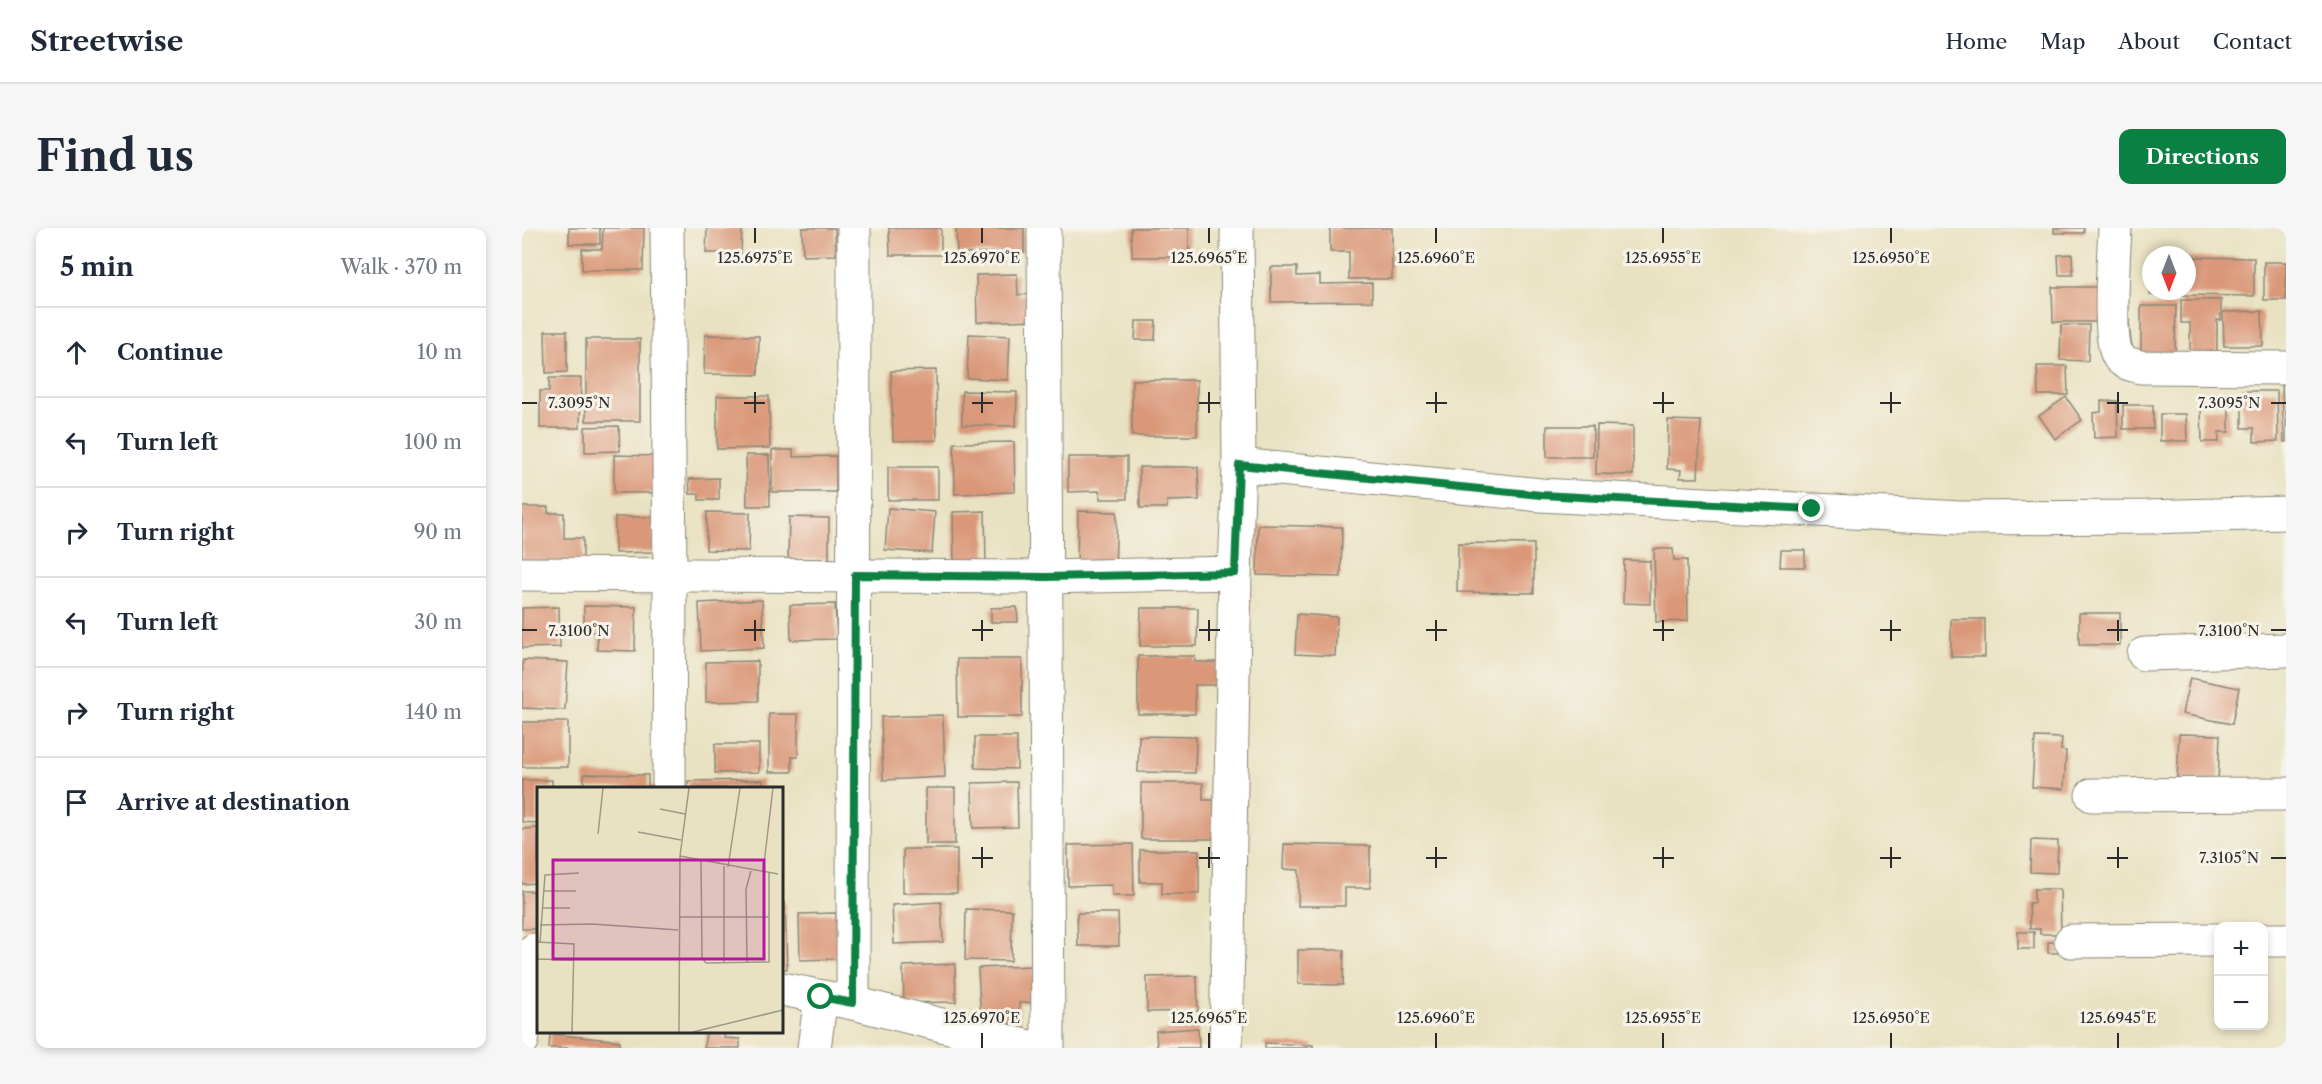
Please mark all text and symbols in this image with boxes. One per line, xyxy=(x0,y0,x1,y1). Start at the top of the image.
text: Streetwise xyxy=(30,24,184,58)
text: Home xyxy=(1946,29,2007,54)
text: Map xyxy=(2040,29,2085,54)
text: About xyxy=(2118,29,2180,54)
text: Contact xyxy=(2213,29,2292,54)
button: Directions xyxy=(2119,129,2286,184)
text: Find us xyxy=(36,130,194,182)
north arrow xyxy=(2142,246,2196,300)
text: 125.6975°E xyxy=(717,248,793,267)
text: 125.6970°E xyxy=(944,248,1020,267)
text: 125.6965°E xyxy=(1171,248,1247,267)
text: 125.6960°E xyxy=(1397,248,1475,267)
text: 125.6955°E xyxy=(1625,248,1701,267)
text: 125.6950°E xyxy=(1852,248,1930,267)
text: 5 min xyxy=(60,251,134,283)
text: Walk · 370 m xyxy=(340,255,462,279)
icon: ahead xyxy=(60,336,93,369)
text: Continue xyxy=(117,339,223,366)
text: 10 m xyxy=(417,340,462,364)
text: 7.3095°N xyxy=(548,393,610,412)
text: 7.3095°N xyxy=(2198,393,2260,412)
icon: left xyxy=(60,426,93,459)
text: Turn left xyxy=(117,429,218,456)
text: 100 m xyxy=(404,430,462,454)
route end xyxy=(1798,495,1824,521)
icon: right xyxy=(60,516,93,549)
text: Turn right xyxy=(117,519,235,546)
text: 90 m xyxy=(414,520,462,544)
icon: left xyxy=(60,606,93,639)
text: Turn left xyxy=(117,609,218,636)
text: 30 m xyxy=(414,610,462,634)
text: 7.3100°N xyxy=(548,621,610,640)
text: 7.3100°N xyxy=(2198,621,2260,640)
icon: right xyxy=(60,696,93,729)
text: Turn right xyxy=(117,699,235,726)
text: 140 m xyxy=(405,700,462,724)
icon: arrive xyxy=(60,786,93,819)
inset map xyxy=(537,787,783,1033)
text: Arrive at destination xyxy=(117,789,350,816)
text: 7.3105°N xyxy=(2199,848,2259,867)
map controls xyxy=(2214,922,2268,1030)
button: + xyxy=(2214,922,2268,976)
button: − xyxy=(2214,976,2268,1030)
route start xyxy=(807,983,833,1009)
text: 125.6970°E xyxy=(944,1008,1020,1027)
text: 125.6965°E xyxy=(1171,1008,1247,1027)
text: 125.6960°E xyxy=(1397,1008,1475,1027)
text: 125.6955°E xyxy=(1625,1008,1701,1027)
text: 125.6950°E xyxy=(1852,1008,1930,1027)
text: 125.6945°E xyxy=(2080,1008,2156,1027)

